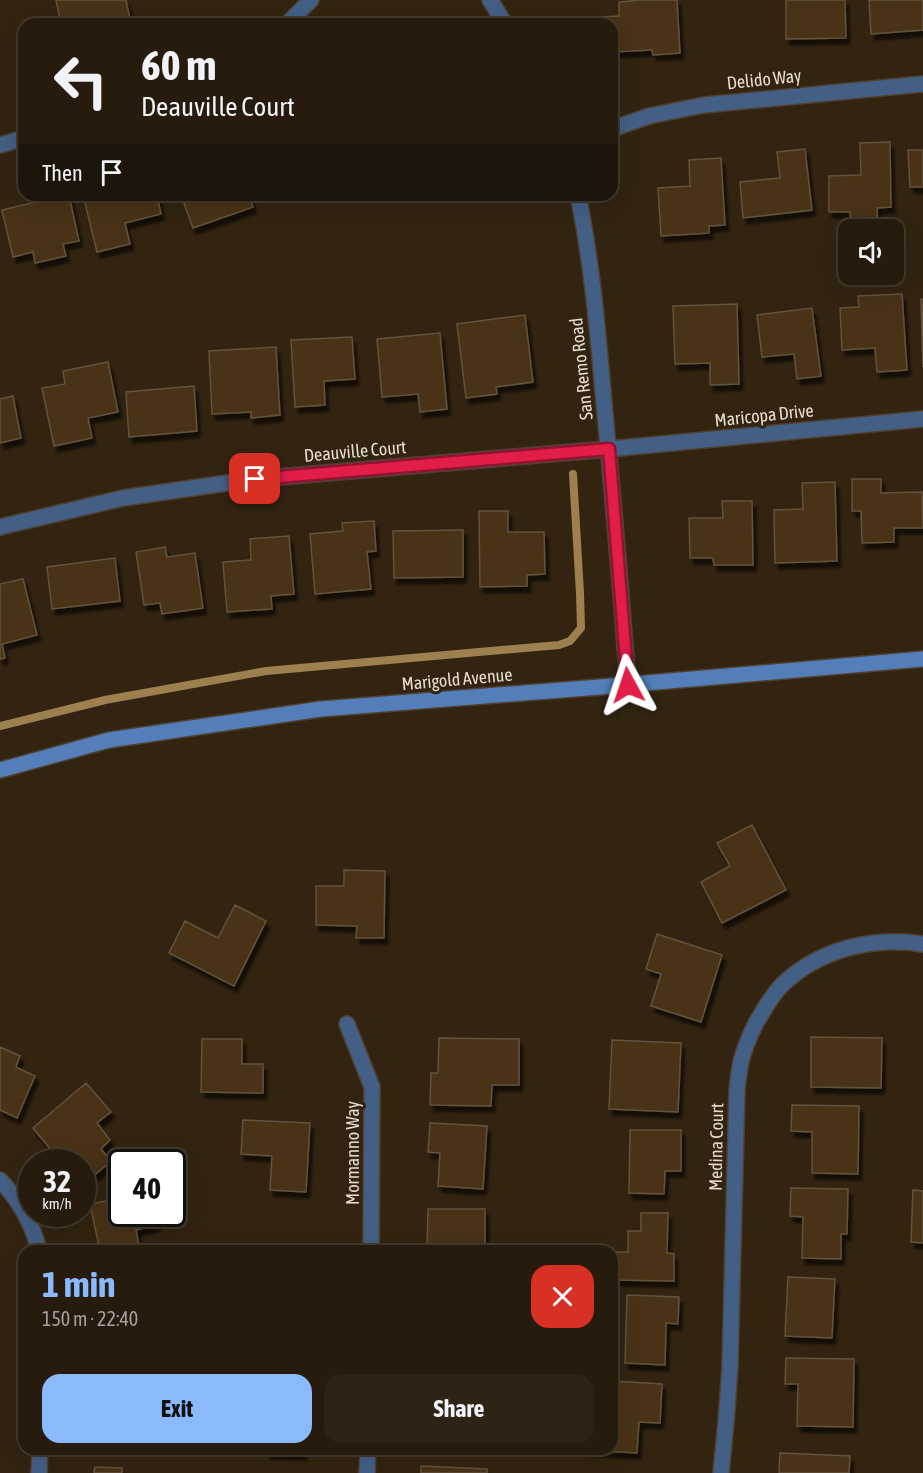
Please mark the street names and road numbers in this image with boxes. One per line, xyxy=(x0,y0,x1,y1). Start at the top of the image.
street label: Delido Way xyxy=(726,65,802,93)
street label: San Remo Road xyxy=(565,317,597,421)
street label: Maricopa Drive xyxy=(714,399,814,431)
street label: Deauville Court xyxy=(303,436,407,466)
street label: Marigold Avenue xyxy=(401,664,513,694)
street label: Mormanno Way xyxy=(342,1101,363,1205)
street label: Medina Court xyxy=(705,1103,727,1191)

